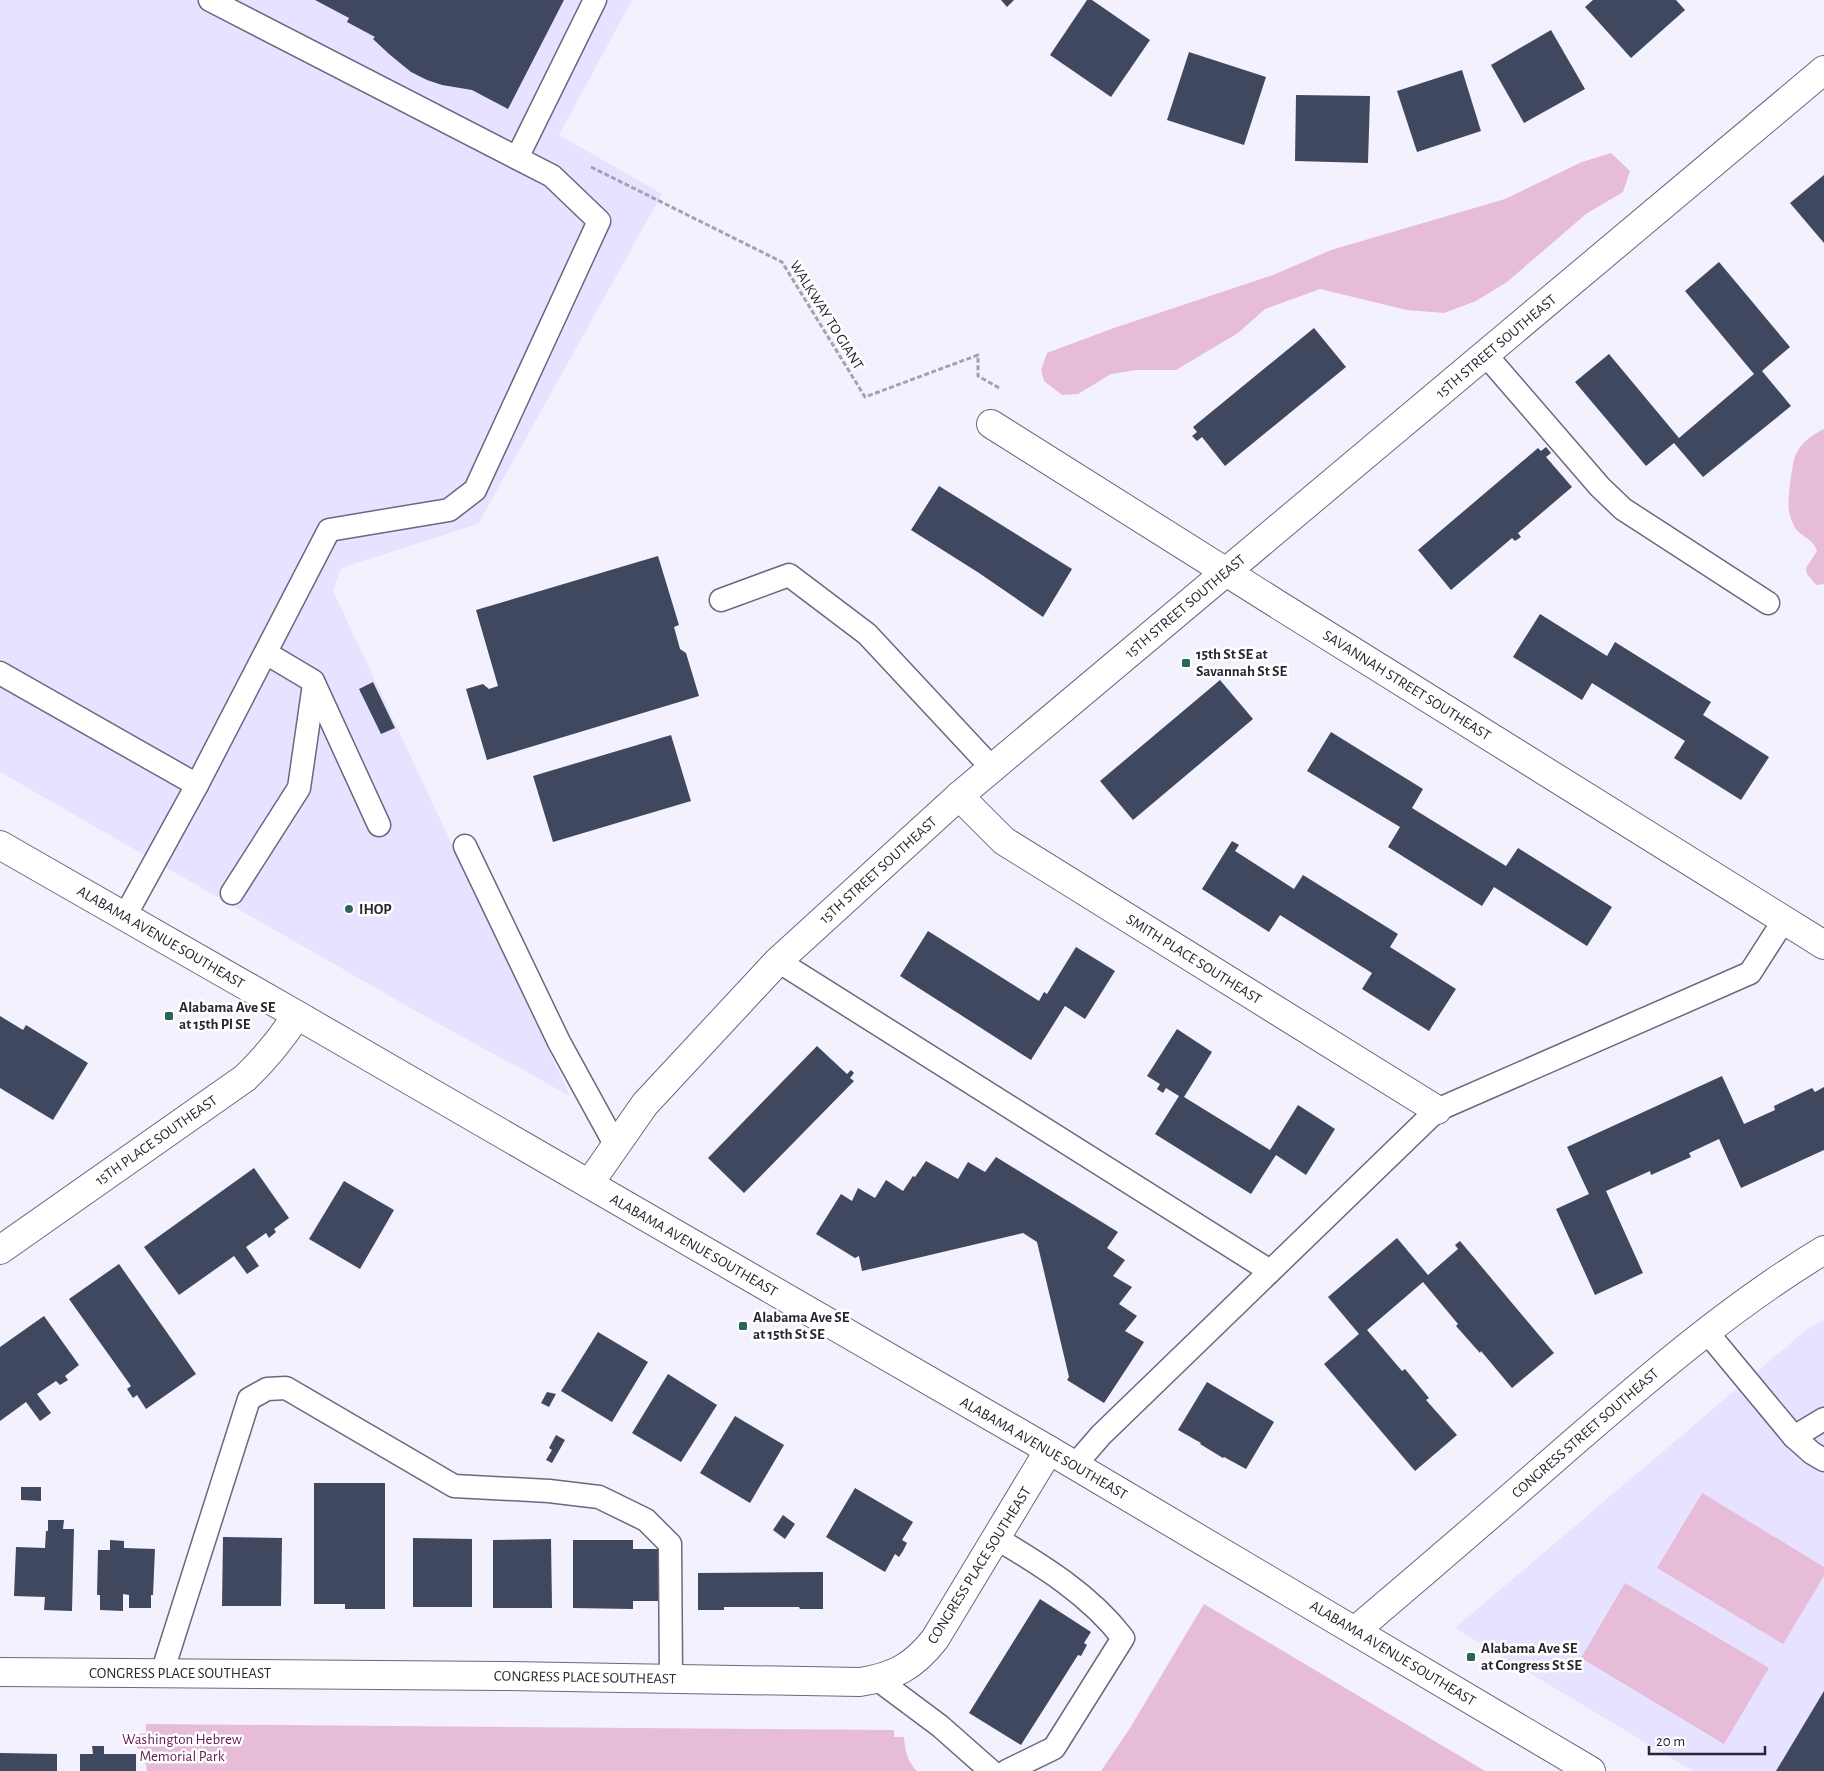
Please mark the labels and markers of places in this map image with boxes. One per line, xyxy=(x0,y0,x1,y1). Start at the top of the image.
place label: 15th St SE at Savannah St SE xyxy=(1196,647,1287,679)
marker: 15th St SE at Savannah St SE xyxy=(1180,657,1192,669)
place label: IHOP xyxy=(359,902,392,917)
marker: IHOP xyxy=(343,903,355,915)
place label: Alabama Ave SE at 15th Pl SE xyxy=(179,1000,276,1032)
marker: Alabama Ave SE at 15th Pl SE xyxy=(163,1010,175,1022)
place label: Alabama Ave SE at 15th St SE xyxy=(753,1310,850,1342)
marker: Alabama Ave SE at 15th St SE xyxy=(737,1320,749,1332)
place label: Alabama Ave SE at Congress St SE xyxy=(1481,1641,1582,1673)
marker: Alabama Ave SE at Congress St SE xyxy=(1465,1651,1477,1663)

